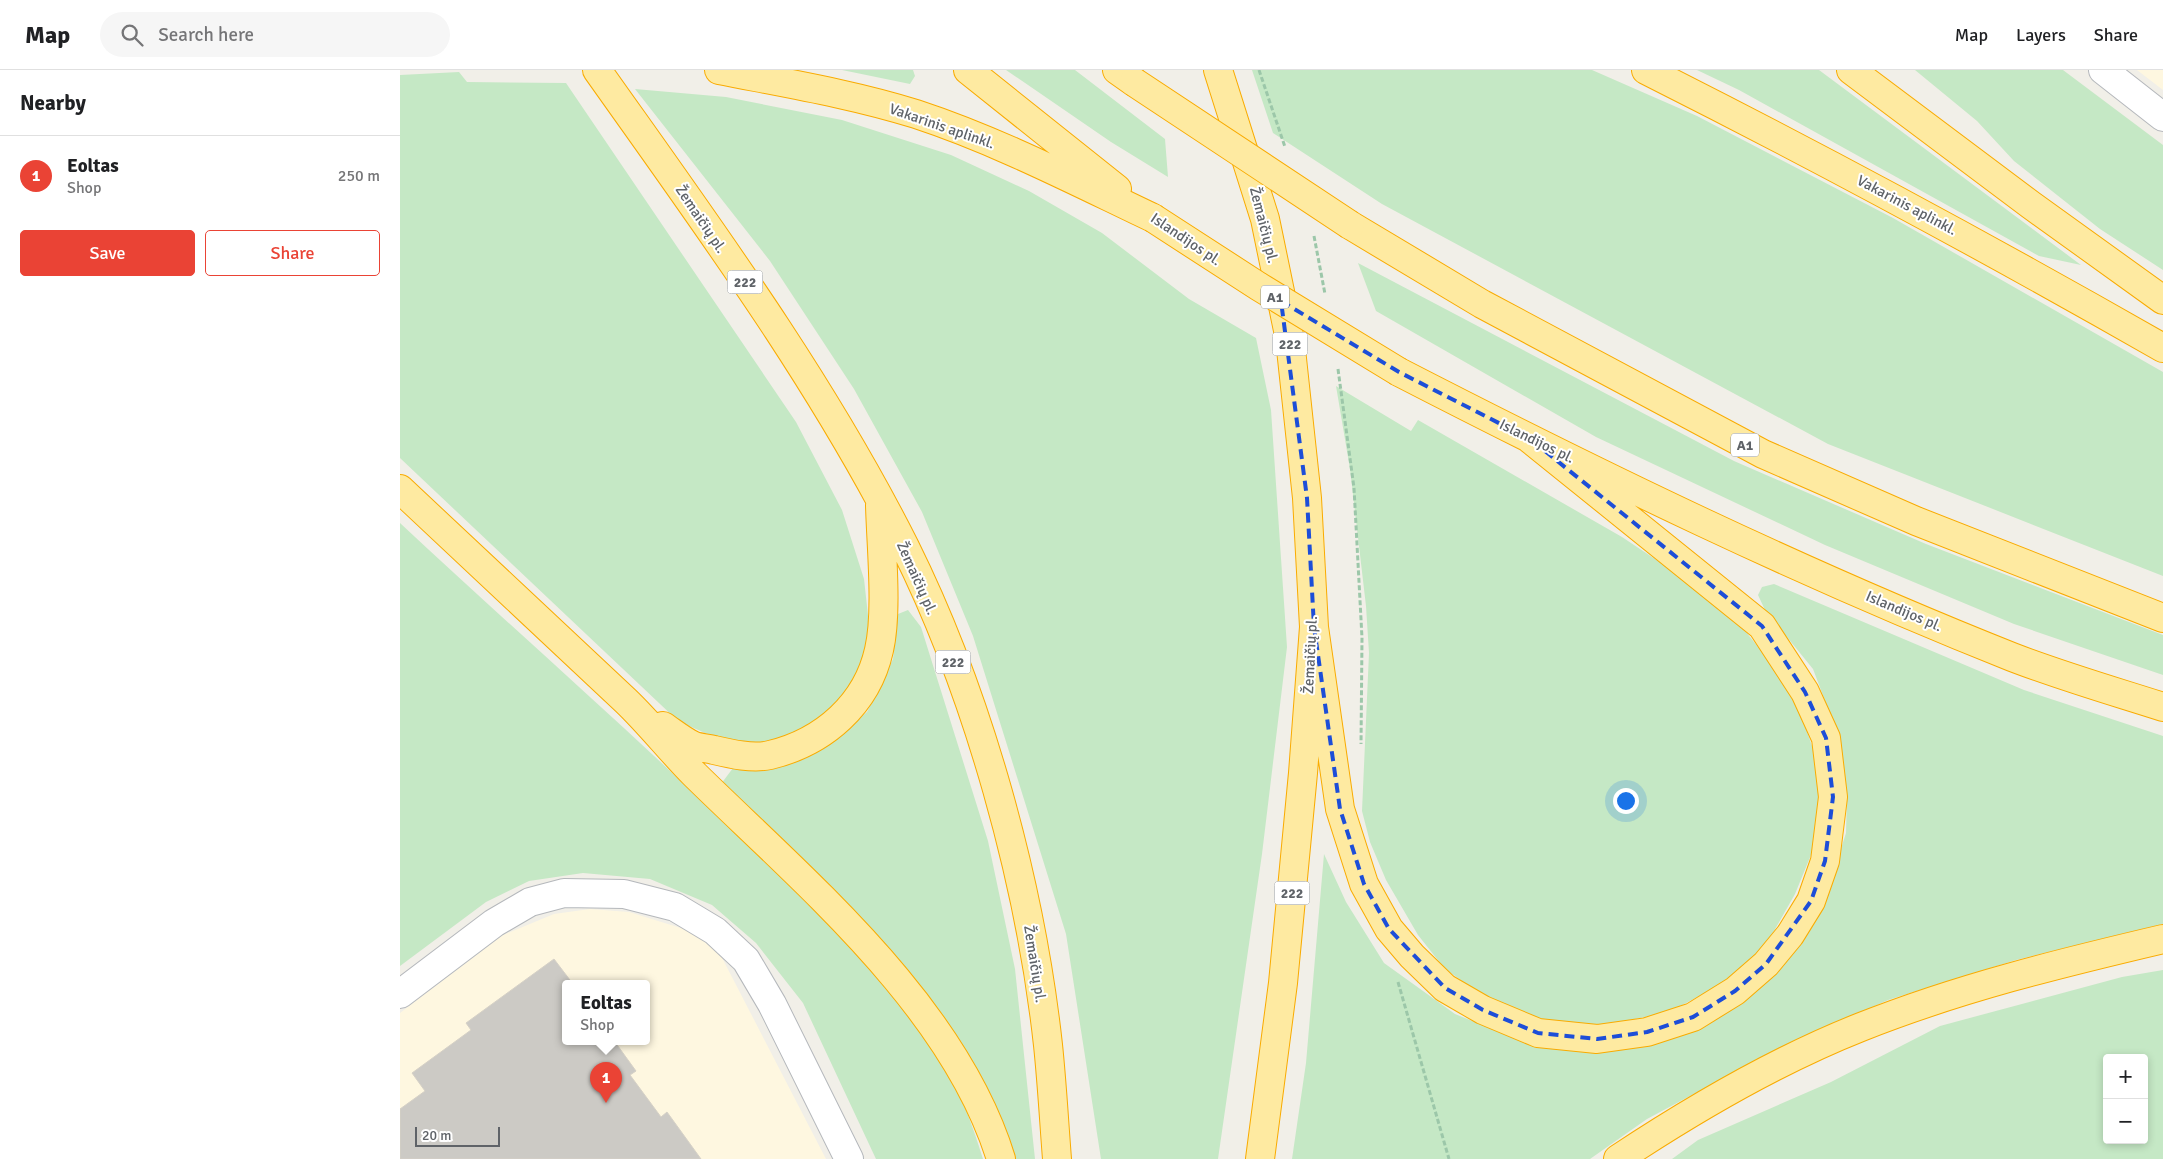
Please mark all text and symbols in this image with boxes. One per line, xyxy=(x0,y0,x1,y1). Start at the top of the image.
search box xyxy=(100,12,450,57)
text: Map xyxy=(25,20,70,50)
icon: search xyxy=(118,21,146,49)
text: Search here xyxy=(158,23,254,47)
text: Map xyxy=(1955,24,1988,46)
text: Layers xyxy=(2016,24,2066,46)
text: Share xyxy=(2094,24,2138,46)
text: Nearby xyxy=(20,90,86,116)
street label: Vakarinis aplinkl. xyxy=(887,100,997,153)
text: Eoltas xyxy=(67,154,119,178)
text: 1 xyxy=(32,166,40,186)
text: 250 m xyxy=(338,166,380,186)
street label: Vakarinis aplinkl. xyxy=(1854,171,1960,239)
text: Shop xyxy=(67,178,101,198)
street label: Žemaičių pl. xyxy=(672,182,730,257)
street label: Žemaičių pl. xyxy=(1246,185,1282,265)
street label: Islandijos pl. xyxy=(1147,209,1225,269)
button: Save xyxy=(20,230,195,276)
button: Share xyxy=(205,230,380,276)
road number: 222 xyxy=(728,270,762,293)
road number: A1 xyxy=(1261,286,1289,308)
road number: 222 xyxy=(1272,332,1308,356)
street label: Islandijos pl. xyxy=(1497,415,1578,467)
road number: A1 xyxy=(1731,434,1759,456)
street label: Žemaičių pl. xyxy=(893,539,941,617)
street label: Islandijos pl. xyxy=(1863,587,1945,635)
street label: Žemaičių pl. xyxy=(1299,615,1321,695)
road number: 222 xyxy=(936,650,970,674)
your location xyxy=(1613,788,1639,814)
road number: 222 xyxy=(1274,881,1310,904)
street label: Žemaičių pl. xyxy=(1020,924,1050,1004)
popup xyxy=(562,980,650,1045)
text: Eoltas xyxy=(580,991,632,1015)
text: Shop xyxy=(580,1015,615,1035)
map controls xyxy=(2103,1054,2148,1144)
button: + xyxy=(2103,1054,2148,1099)
pin: 1 xyxy=(590,1062,622,1103)
button: − xyxy=(2103,1099,2148,1144)
scale bar xyxy=(415,1124,500,1147)
text: 20 m xyxy=(422,1127,451,1144)

